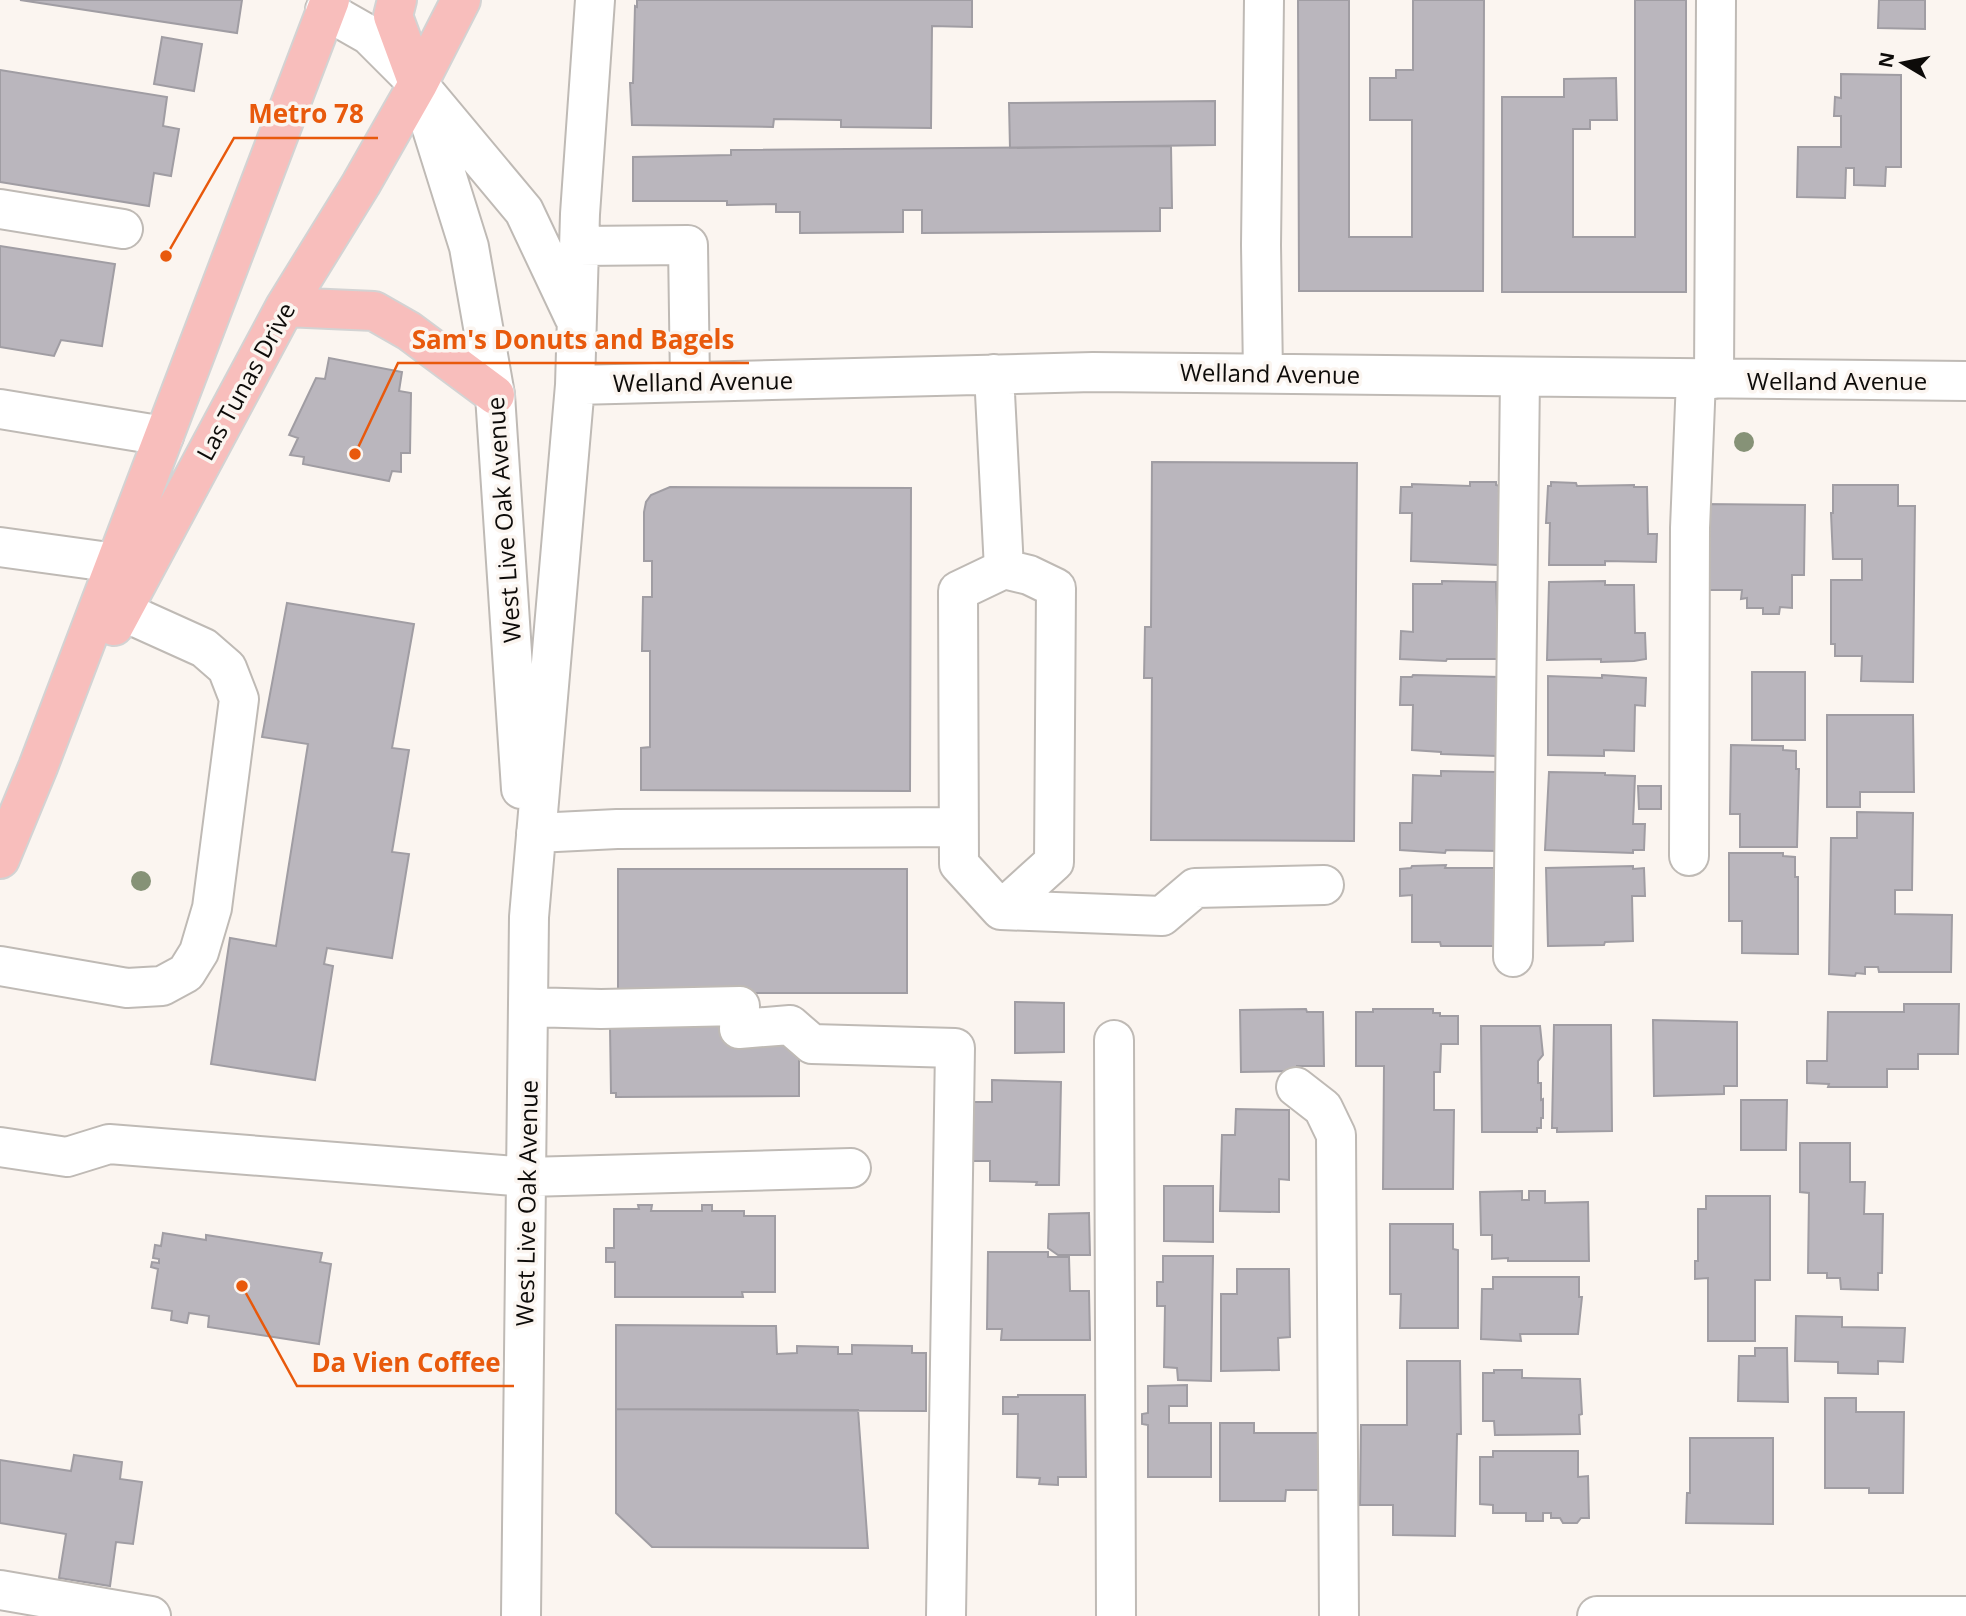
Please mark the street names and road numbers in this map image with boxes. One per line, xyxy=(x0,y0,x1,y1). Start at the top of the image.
street label: Las Tunas Drive xyxy=(188,296,302,466)
street label: Welland Avenue xyxy=(1180,355,1360,391)
street label: Welland Avenue xyxy=(613,363,793,399)
street label: Welland Avenue xyxy=(1747,364,1927,397)
street label: West Live Oak Avenue xyxy=(478,396,528,644)
street label: West Live Oak Avenue xyxy=(507,1079,545,1327)

